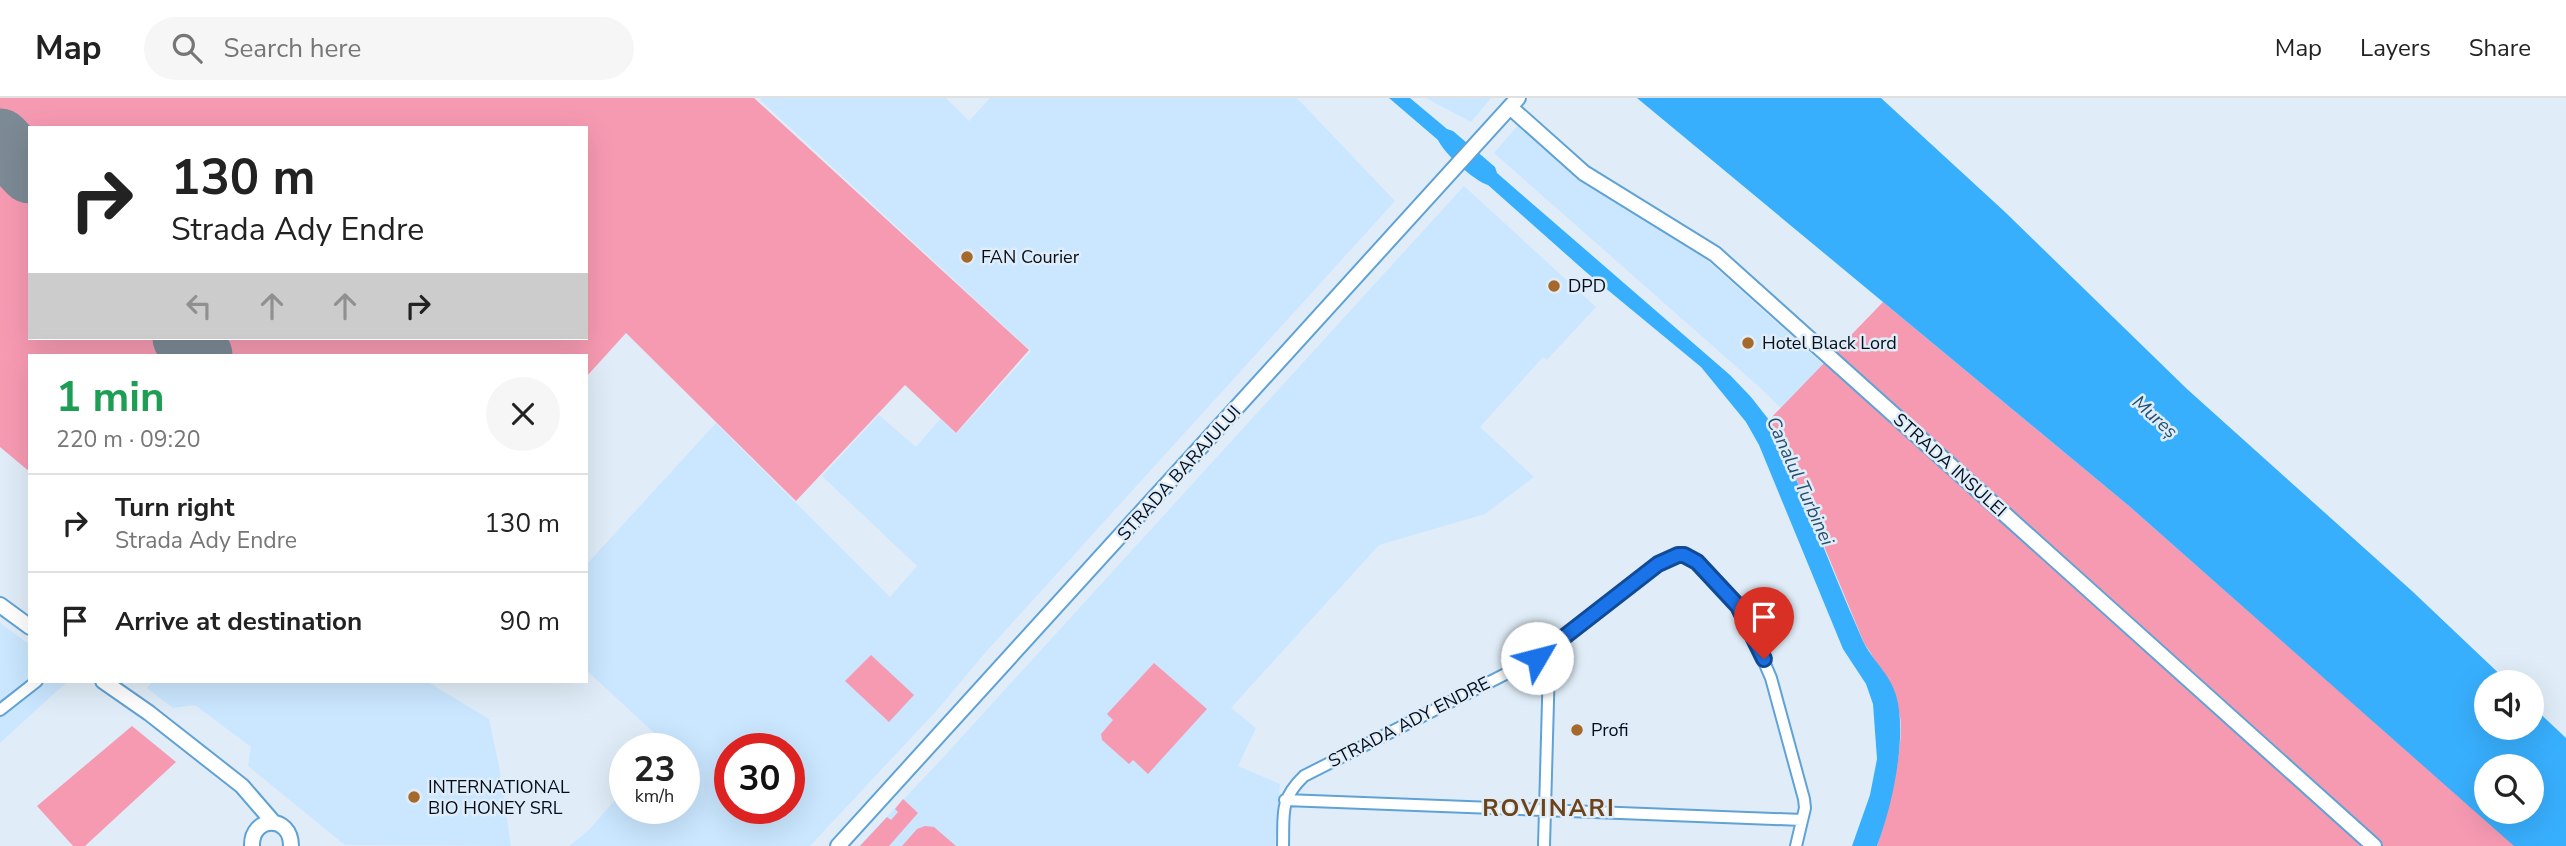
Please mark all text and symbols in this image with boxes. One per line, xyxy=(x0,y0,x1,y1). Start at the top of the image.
search box xyxy=(144,17,634,80)
text: Map xyxy=(35,26,102,71)
icon: search xyxy=(168,29,206,67)
text: Search here xyxy=(224,31,361,66)
text: Map xyxy=(2275,32,2322,64)
text: Layers xyxy=(2360,32,2431,64)
text: Share xyxy=(2469,32,2531,64)
text: 130 m xyxy=(171,144,315,211)
icon: right xyxy=(56,154,147,245)
text: Strada Ady Endre xyxy=(171,208,424,251)
place label: FAN Courier xyxy=(981,245,1080,269)
marker: FAN Courier xyxy=(959,249,975,265)
place label: DPD xyxy=(1568,274,1606,298)
marker: DPD xyxy=(1546,278,1562,294)
icon: left xyxy=(180,287,218,325)
icon: ahead xyxy=(253,287,291,325)
icon: ahead xyxy=(326,287,364,325)
icon: right xyxy=(399,287,437,325)
place label: Hotel Black Lord xyxy=(1762,331,1897,355)
marker: Hotel Black Lord xyxy=(1740,335,1756,351)
text: 1 min xyxy=(56,369,165,426)
button: close xyxy=(486,377,560,451)
water label: Mureș xyxy=(2127,390,2183,444)
street label: STRADA BARAJULUI xyxy=(1112,400,1246,546)
street label: STRADA INSULEI xyxy=(1888,408,2012,522)
water label: Canalul Turbinei xyxy=(1760,412,1840,550)
text: 220 m · 09:20 xyxy=(56,424,201,455)
text: Turn right xyxy=(115,490,234,525)
icon: right xyxy=(56,504,94,542)
text: 130 m xyxy=(484,506,560,541)
text: Strada Ady Endre xyxy=(115,525,297,556)
pin xyxy=(1734,587,1794,659)
icon: arrive xyxy=(1745,598,1783,636)
icon: arrive xyxy=(56,602,94,640)
text: Arrive at destination xyxy=(115,604,362,639)
text: 90 m xyxy=(500,604,560,639)
position arrow xyxy=(1500,621,1574,695)
map controls xyxy=(2474,670,2544,824)
button: sound xyxy=(2474,670,2544,740)
street label: STRADA ADY ENDRE xyxy=(1324,671,1494,773)
place label: Profi xyxy=(1591,718,1629,742)
marker: Profi xyxy=(1569,722,1585,738)
speed limit sign: 30 xyxy=(714,733,805,824)
text: 23 xyxy=(633,746,676,793)
button: search xyxy=(2474,754,2544,824)
place label: INTERNATIONAL BIO HONEY SRL xyxy=(428,775,570,820)
text: km/h xyxy=(635,784,674,808)
marker: INTERNATIONAL BIO HONEY SRL xyxy=(406,789,422,805)
district label: ROVINARI xyxy=(1482,792,1616,824)

